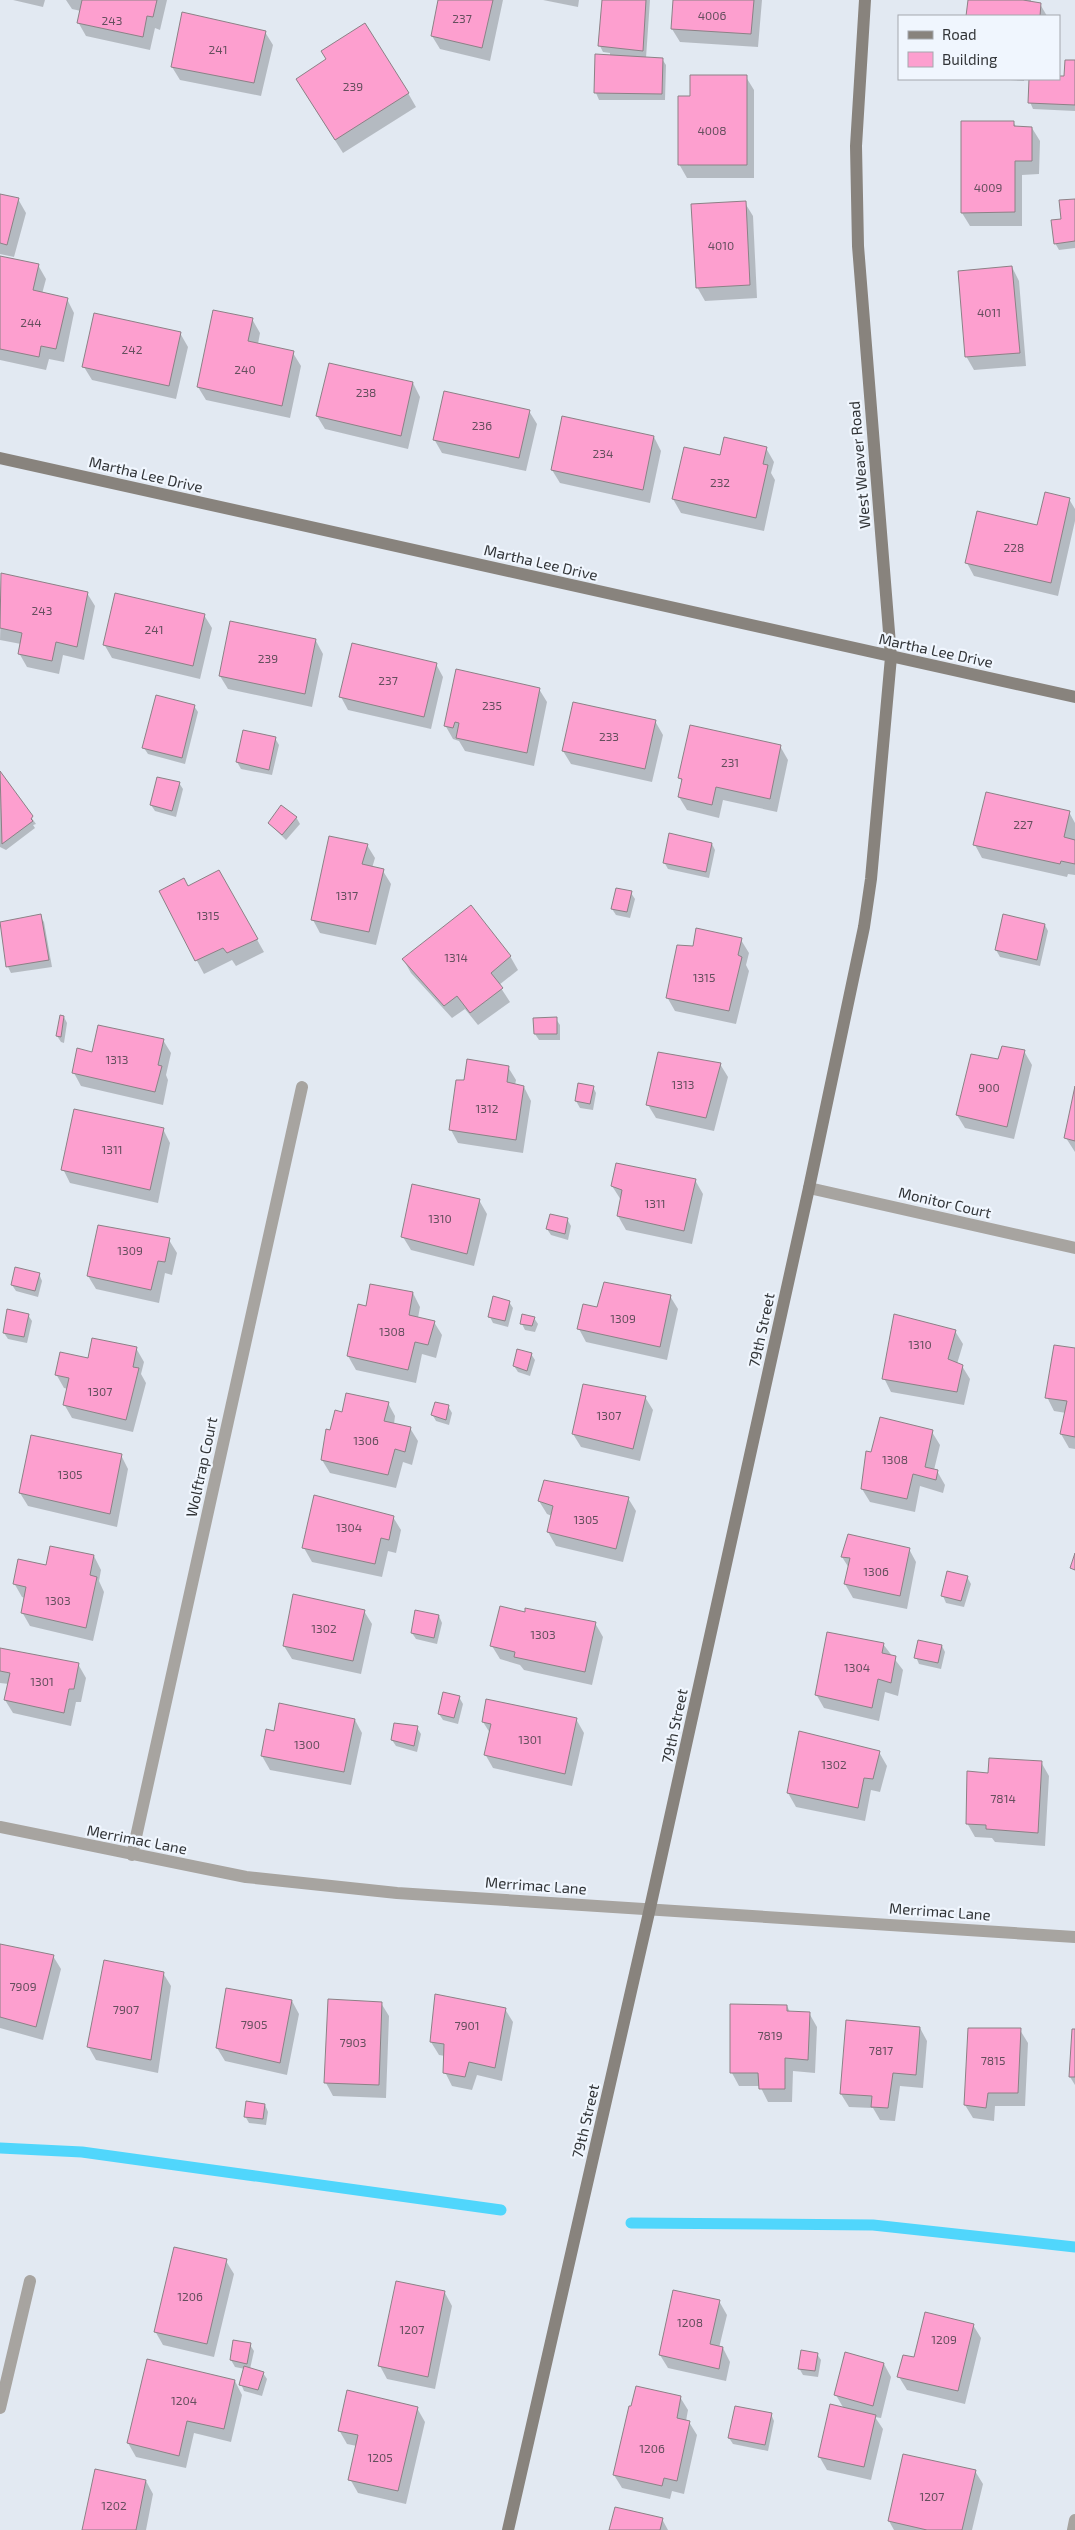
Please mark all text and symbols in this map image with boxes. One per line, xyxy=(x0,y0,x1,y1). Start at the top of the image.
house number: 4006 xyxy=(698,8,726,22)
house number: 237 xyxy=(452,11,472,25)
house number: 243 xyxy=(102,13,122,27)
legend xyxy=(898,15,1060,80)
text: Road xyxy=(942,25,977,43)
house number: 241 xyxy=(209,42,227,56)
text: Building xyxy=(942,50,998,68)
house number: 239 xyxy=(343,79,363,93)
house number: 4008 xyxy=(697,123,727,137)
house number: 4009 xyxy=(974,180,1002,194)
house number: 4010 xyxy=(708,238,734,252)
house number: 4011 xyxy=(977,305,1001,319)
house number: 244 xyxy=(20,315,42,329)
house number: 242 xyxy=(122,342,143,356)
house number: 240 xyxy=(234,362,256,376)
house number: 238 xyxy=(356,385,376,399)
street label: West Weaver Road xyxy=(844,400,874,530)
house number: 236 xyxy=(472,418,492,432)
house number: 234 xyxy=(593,446,613,460)
street label: Martha Lee Drive xyxy=(87,452,205,496)
house number: 232 xyxy=(710,475,730,489)
street label: Martha Lee Drive xyxy=(482,540,600,584)
house number: 228 xyxy=(1004,540,1024,554)
house number: 243 xyxy=(32,603,52,617)
house number: 241 xyxy=(145,622,163,636)
street label: Martha Lee Drive xyxy=(877,629,995,671)
house number: 239 xyxy=(258,651,278,665)
house number: 237 xyxy=(378,673,398,687)
house number: 235 xyxy=(482,698,502,712)
house number: 233 xyxy=(599,729,619,743)
house number: 231 xyxy=(721,755,739,769)
house number: 227 xyxy=(1013,817,1033,831)
house number: 1317 xyxy=(336,888,358,902)
house number: 1315 xyxy=(197,908,219,922)
house number: 1314 xyxy=(444,950,468,964)
house number: 1315 xyxy=(693,970,715,984)
house number: 1313 xyxy=(106,1052,128,1066)
house number: 1313 xyxy=(672,1077,694,1091)
house number: 900 xyxy=(978,1080,1000,1094)
house number: 1312 xyxy=(476,1101,499,1115)
house number: 1311 xyxy=(101,1142,123,1156)
street label: Monitor Court xyxy=(897,1183,993,1221)
house number: 1311 xyxy=(644,1196,666,1210)
house number: 1310 xyxy=(428,1211,452,1225)
house number: 1309 xyxy=(117,1243,143,1257)
street label: 79th Street xyxy=(744,1291,778,1369)
house number: 1309 xyxy=(610,1311,636,1325)
house number: 1308 xyxy=(379,1324,405,1338)
house number: 1310 xyxy=(908,1337,932,1351)
house number: 1307 xyxy=(88,1384,112,1398)
house number: 1307 xyxy=(597,1408,621,1422)
street label: Wolftrap Court xyxy=(182,1415,220,1519)
house number: 1306 xyxy=(353,1433,379,1447)
house number: 1308 xyxy=(882,1452,908,1466)
house number: 1305 xyxy=(57,1467,83,1481)
house number: 1305 xyxy=(573,1512,599,1526)
house number: 1304 xyxy=(336,1520,362,1534)
house number: 1306 xyxy=(863,1564,889,1578)
house number: 1303 xyxy=(45,1593,71,1607)
house number: 1302 xyxy=(311,1621,337,1635)
house number: 1303 xyxy=(530,1627,556,1641)
house number: 1304 xyxy=(844,1660,870,1674)
house number: 1301 xyxy=(30,1674,54,1688)
street label: 79th Street xyxy=(657,1687,691,1765)
house number: 1301 xyxy=(518,1732,542,1746)
house number: 1300 xyxy=(294,1737,320,1751)
house number: 1302 xyxy=(821,1757,847,1771)
house number: 7814 xyxy=(990,1791,1016,1805)
street label: Merrimac Lane xyxy=(85,1820,189,1858)
street label: Merrimac Lane xyxy=(485,1872,587,1898)
street label: Merrimac Lane xyxy=(889,1898,991,1924)
house number: 7909 xyxy=(9,1979,37,1993)
house number: 7907 xyxy=(113,2002,139,2016)
house number: 7905 xyxy=(241,2017,267,2031)
house number: 7901 xyxy=(454,2018,480,2032)
house number: 7819 xyxy=(757,2028,783,2042)
house number: 7903 xyxy=(340,2035,366,2049)
house number: 7817 xyxy=(869,2043,893,2057)
house number: 7815 xyxy=(981,2053,1005,2067)
street label: 79th Street xyxy=(568,2082,602,2160)
house number: 1206 xyxy=(177,2289,203,2303)
house number: 1208 xyxy=(677,2315,703,2329)
house number: 1207 xyxy=(400,2322,424,2336)
house number: 1209 xyxy=(931,2332,957,2346)
house number: 1204 xyxy=(171,2393,197,2407)
house number: 1206 xyxy=(639,2441,665,2455)
house number: 1205 xyxy=(367,2450,393,2464)
house number: 1207 xyxy=(920,2489,944,2503)
house number: 1202 xyxy=(101,2498,127,2512)

